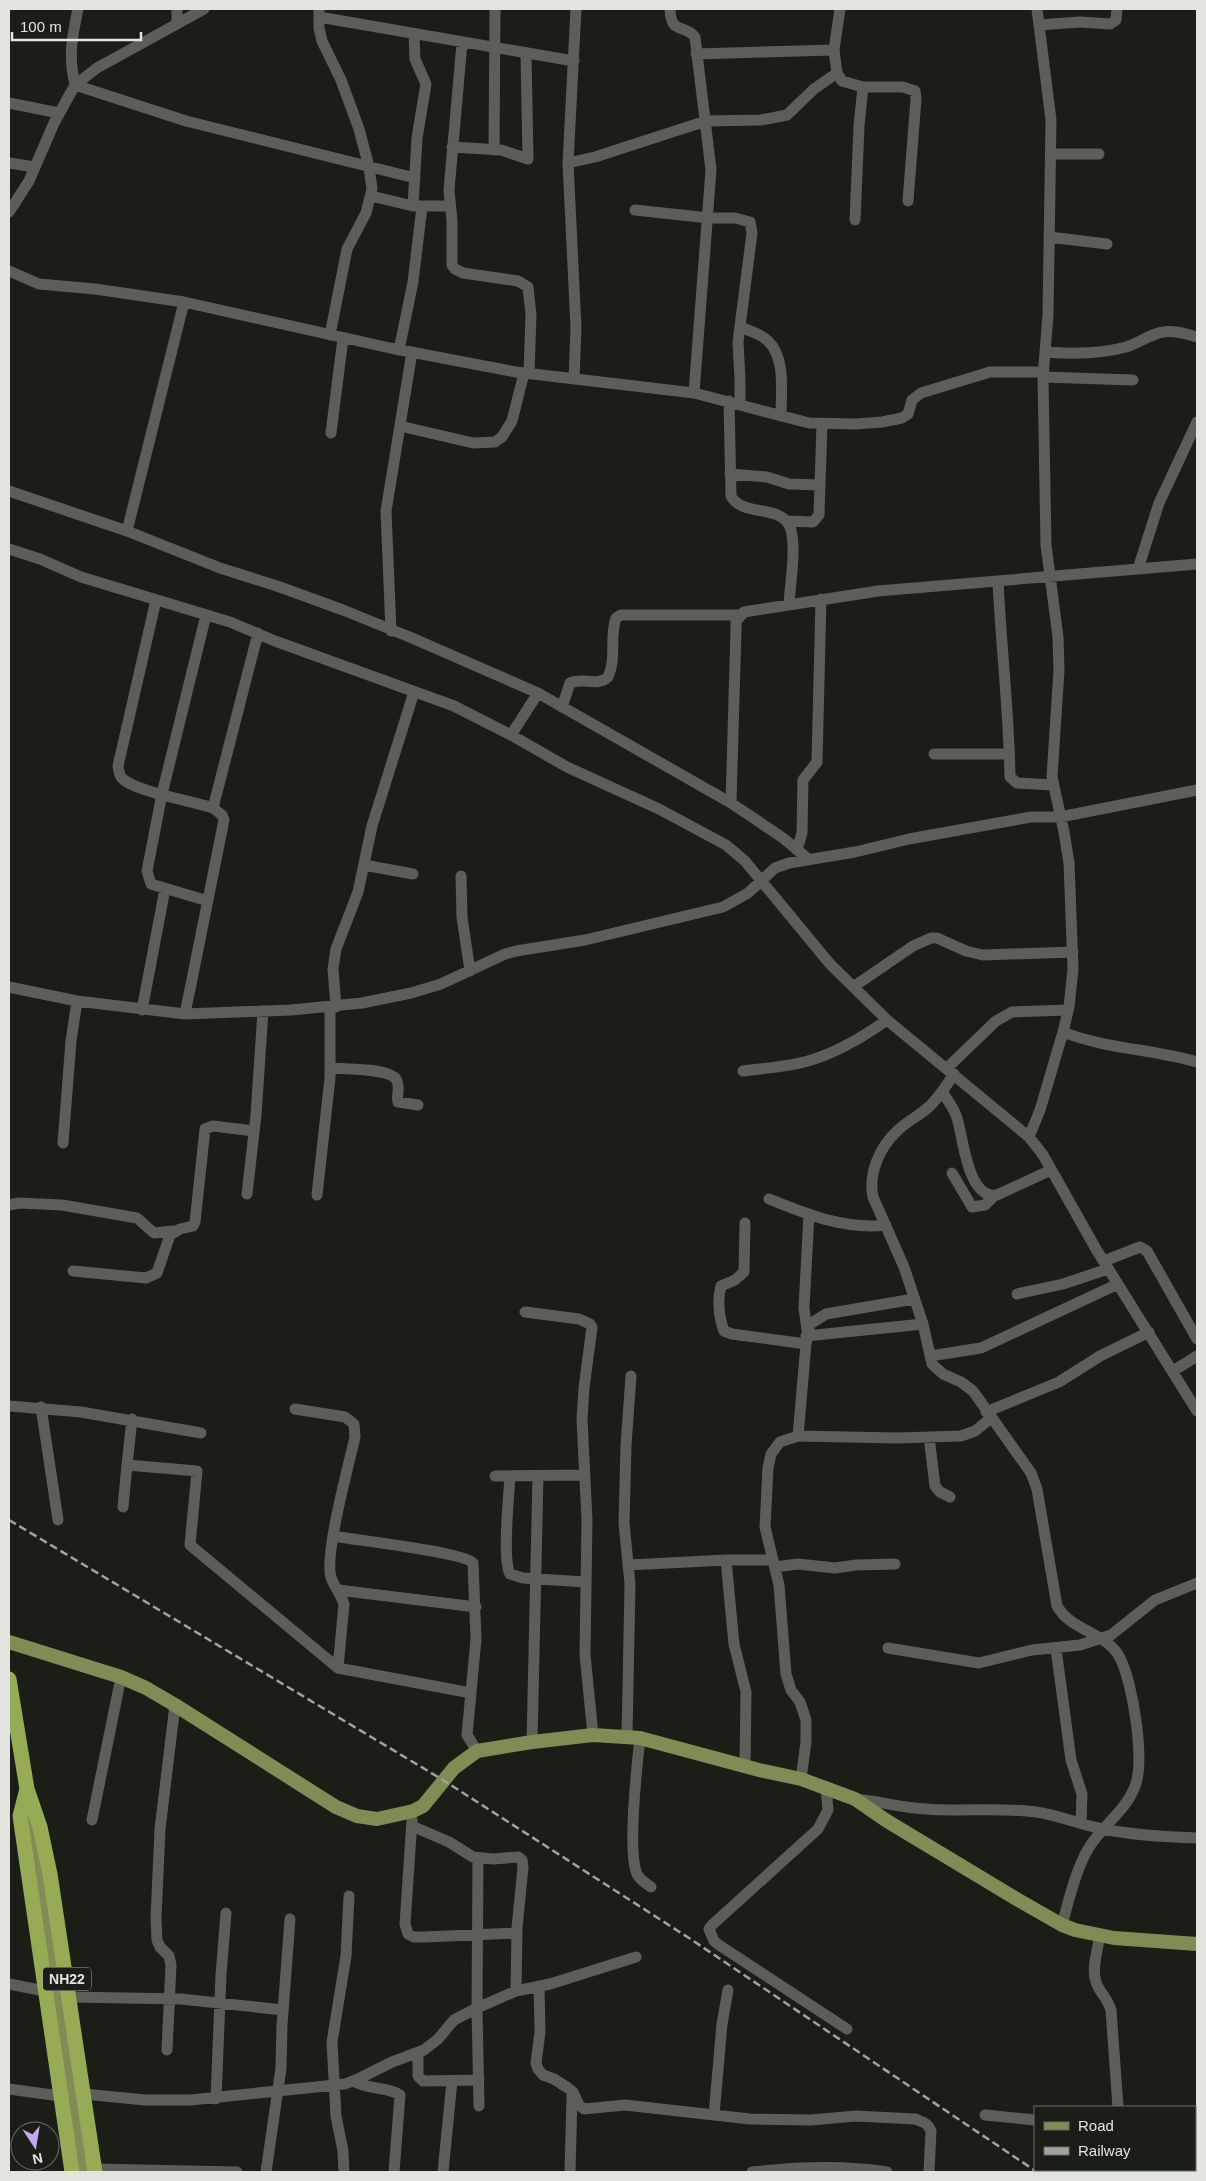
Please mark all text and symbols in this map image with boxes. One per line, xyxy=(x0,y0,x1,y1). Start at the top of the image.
scale bar xyxy=(12,10,141,42)
text: 100 m xyxy=(20,18,62,35)
road number: NH22 xyxy=(43,1968,91,1990)
legend xyxy=(1034,2106,1196,2171)
text: Road xyxy=(1078,2117,1114,2134)
north arrow xyxy=(10,2121,60,2171)
text: Railway xyxy=(1078,2142,1131,2159)
text: N xyxy=(31,2150,44,2168)

